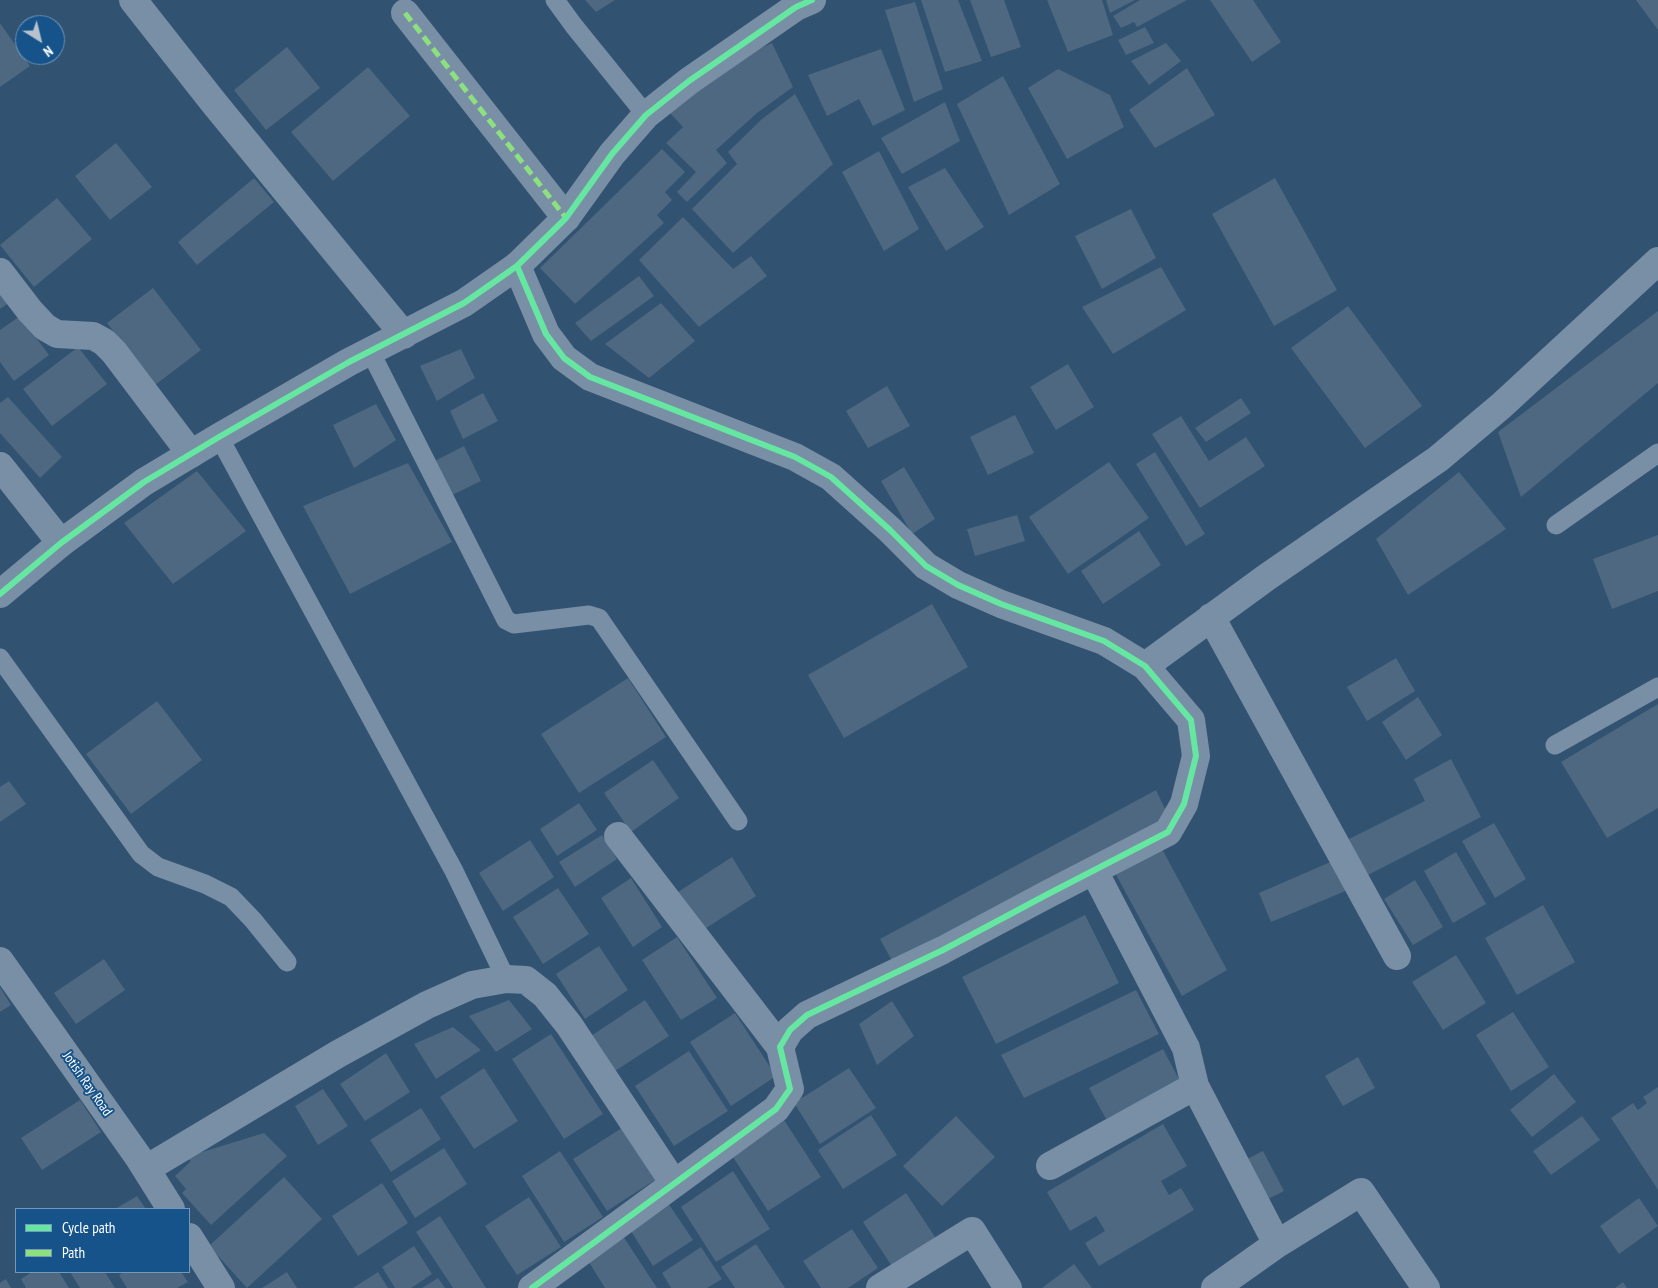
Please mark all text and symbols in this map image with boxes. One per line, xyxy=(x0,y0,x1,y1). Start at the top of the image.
north arrow xyxy=(15,15,65,65)
text: N xyxy=(40,42,57,61)
street label: Jotish Ray Road xyxy=(59,1049,115,1119)
legend xyxy=(15,1208,190,1273)
text: Cycle path xyxy=(62,1218,115,1237)
text: Path xyxy=(62,1243,85,1262)

